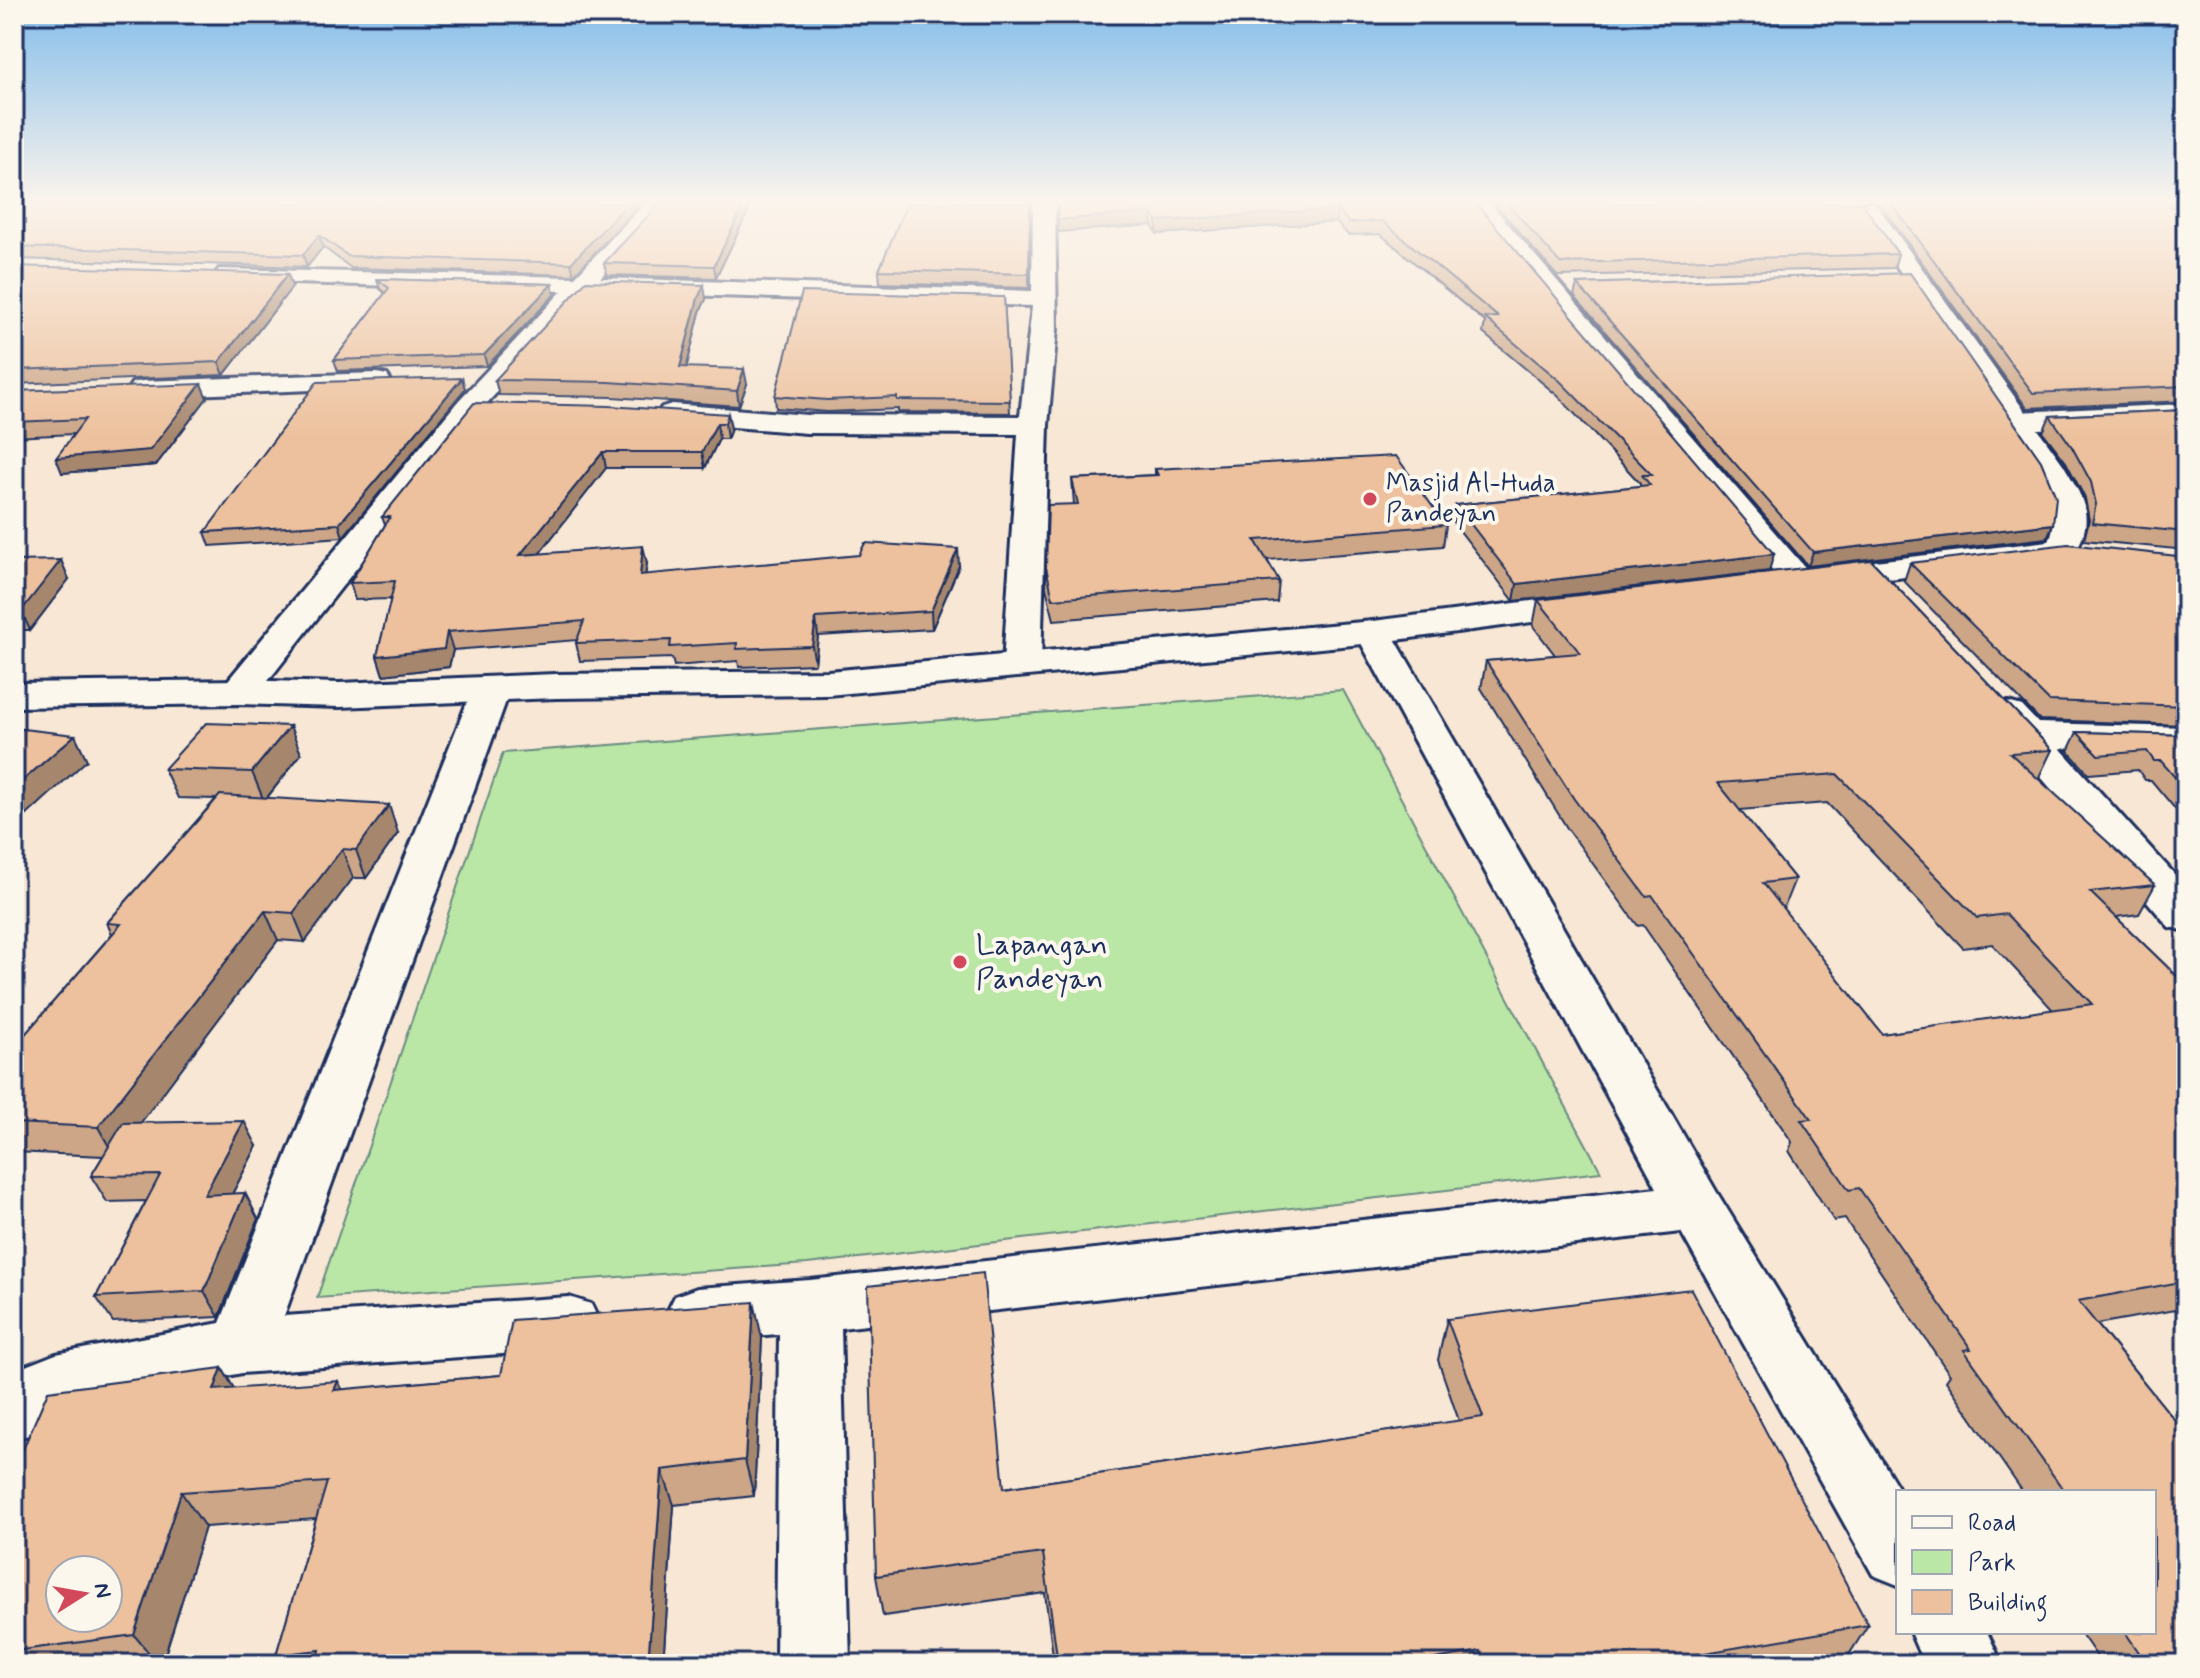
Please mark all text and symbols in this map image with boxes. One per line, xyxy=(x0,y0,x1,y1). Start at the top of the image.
place label: Masjid Al-Huda Pandeyan xyxy=(1386,467,1555,531)
marker: Masjid Al-Huda Pandeyan xyxy=(1361,490,1379,508)
place label: Lapangan Pandeyan xyxy=(976,926,1108,999)
marker: Lapangan Pandeyan xyxy=(951,953,969,971)
legend xyxy=(1896,1490,2156,1634)
text: Road xyxy=(1968,1508,2016,1539)
text: Park xyxy=(1968,1548,2016,1579)
north arrow xyxy=(44,1554,124,1634)
text: N xyxy=(87,1581,117,1600)
text: Building xyxy=(1968,1588,2048,1622)

